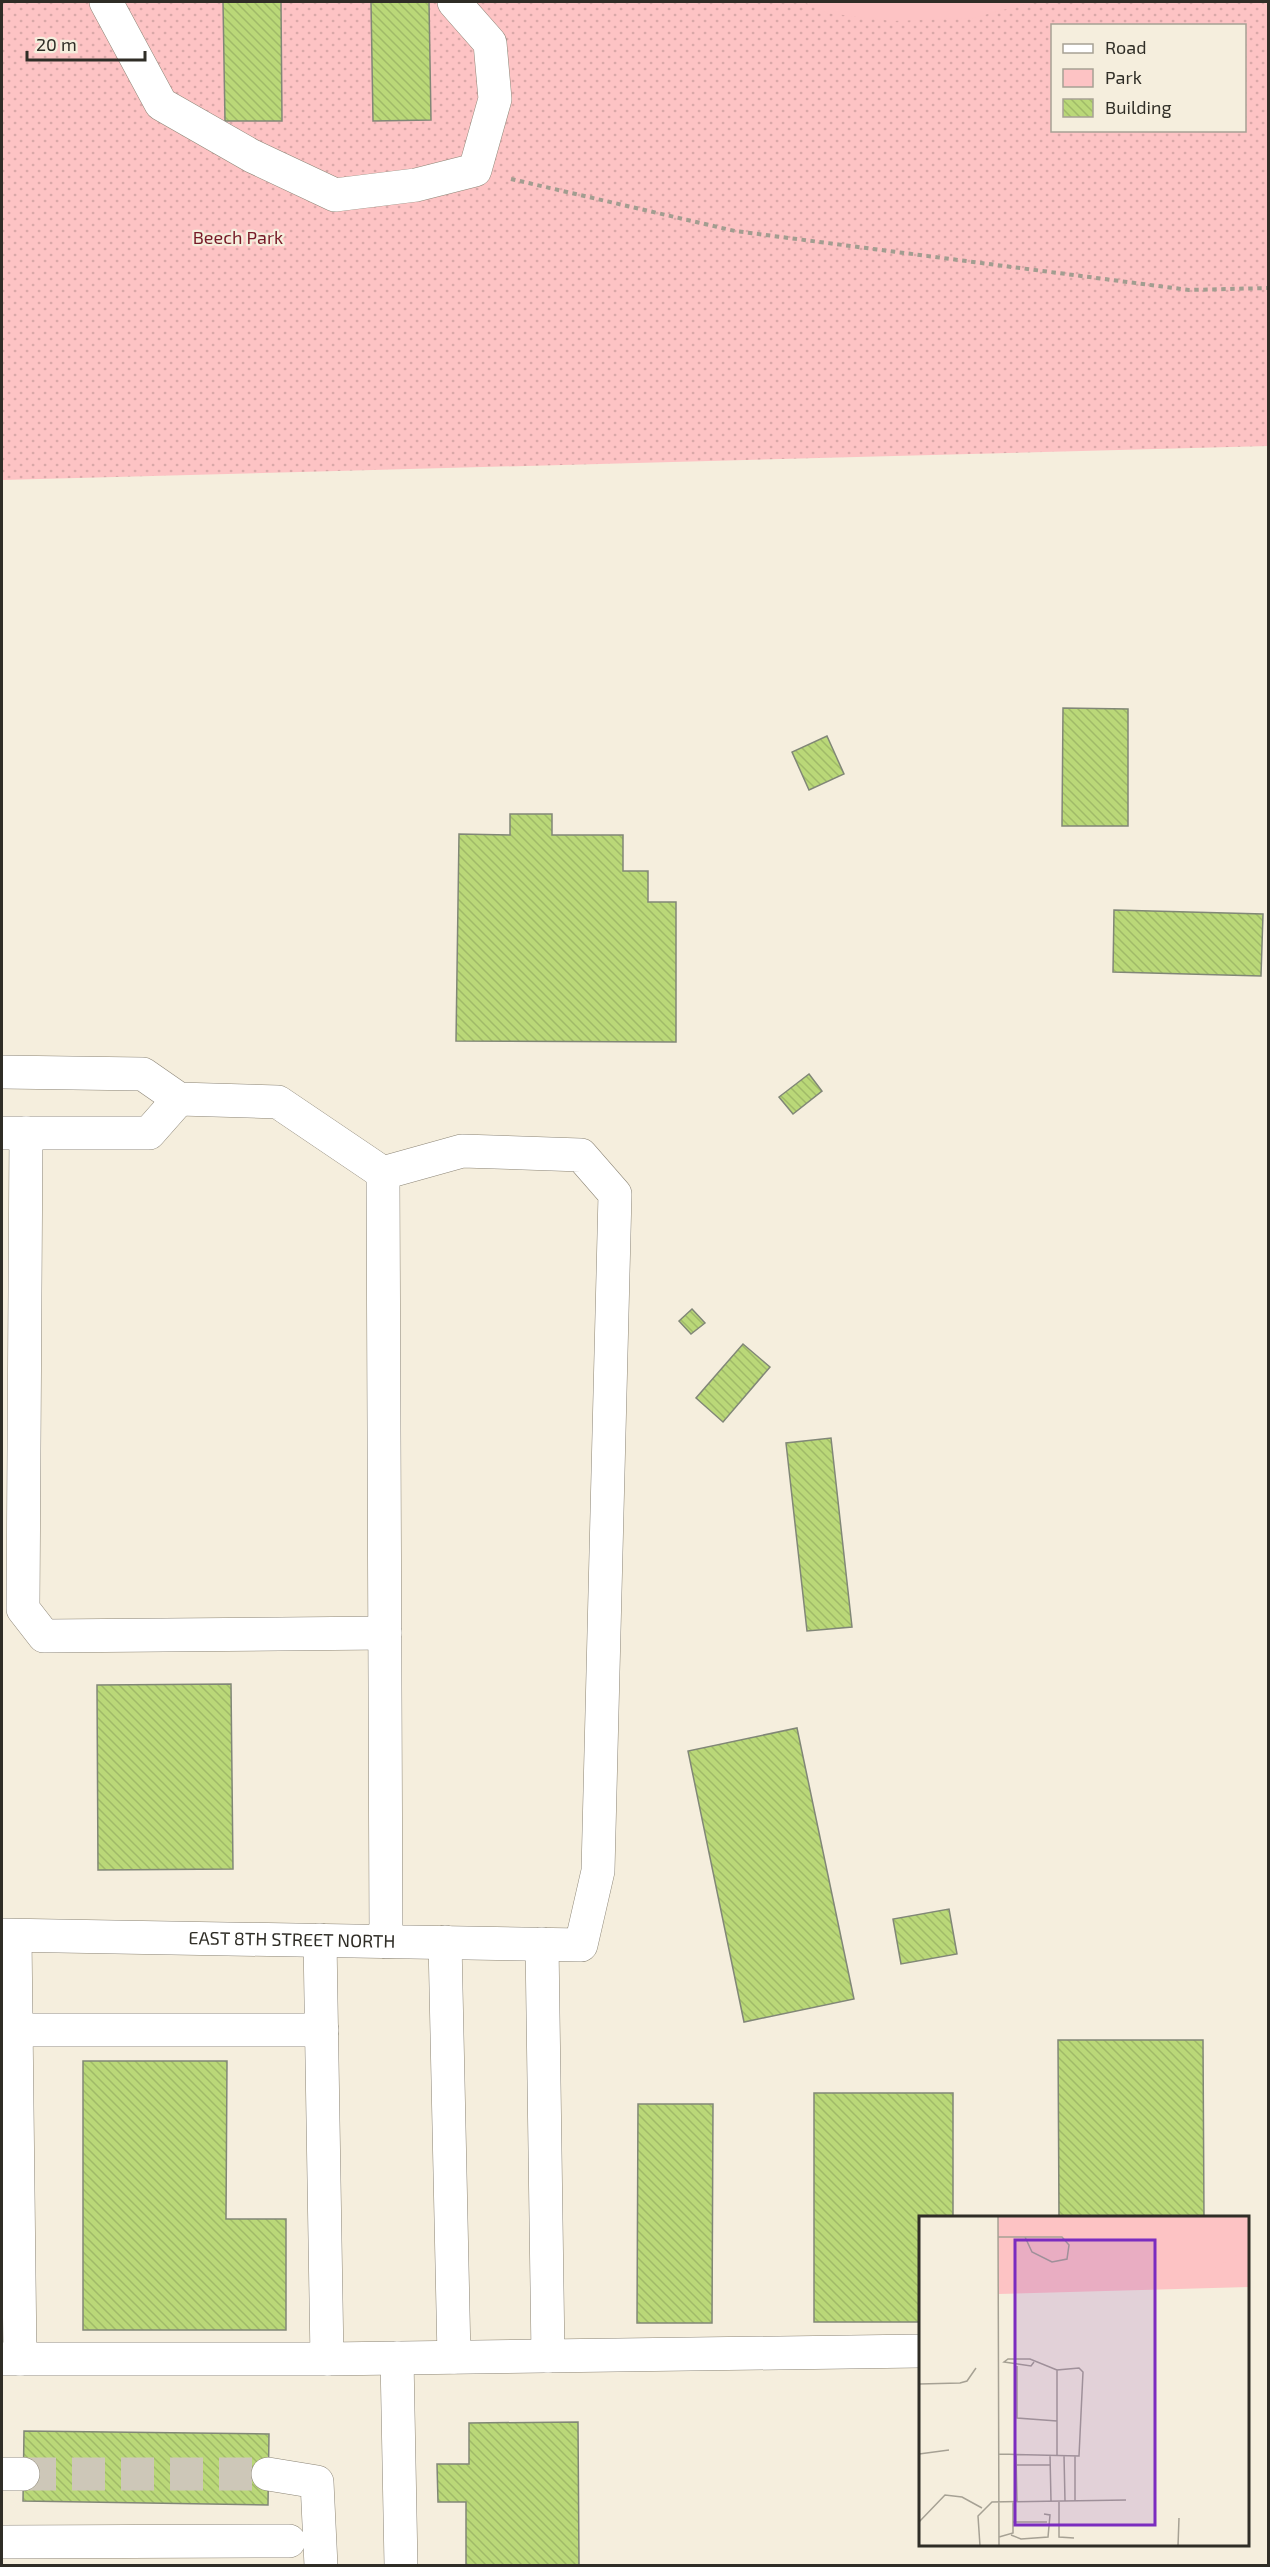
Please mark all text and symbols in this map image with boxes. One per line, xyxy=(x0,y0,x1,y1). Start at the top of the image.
scale bar xyxy=(27,24,146,62)
legend xyxy=(1051,24,1246,132)
text: 20 m xyxy=(36,33,77,55)
text: Road xyxy=(1105,36,1146,58)
text: Park xyxy=(1105,66,1142,88)
text: Building xyxy=(1105,96,1172,118)
park label: Beech Park xyxy=(193,226,283,248)
street label: EAST 8TH STREET NORTH xyxy=(188,1926,396,1952)
inset map xyxy=(919,2216,1249,2546)

